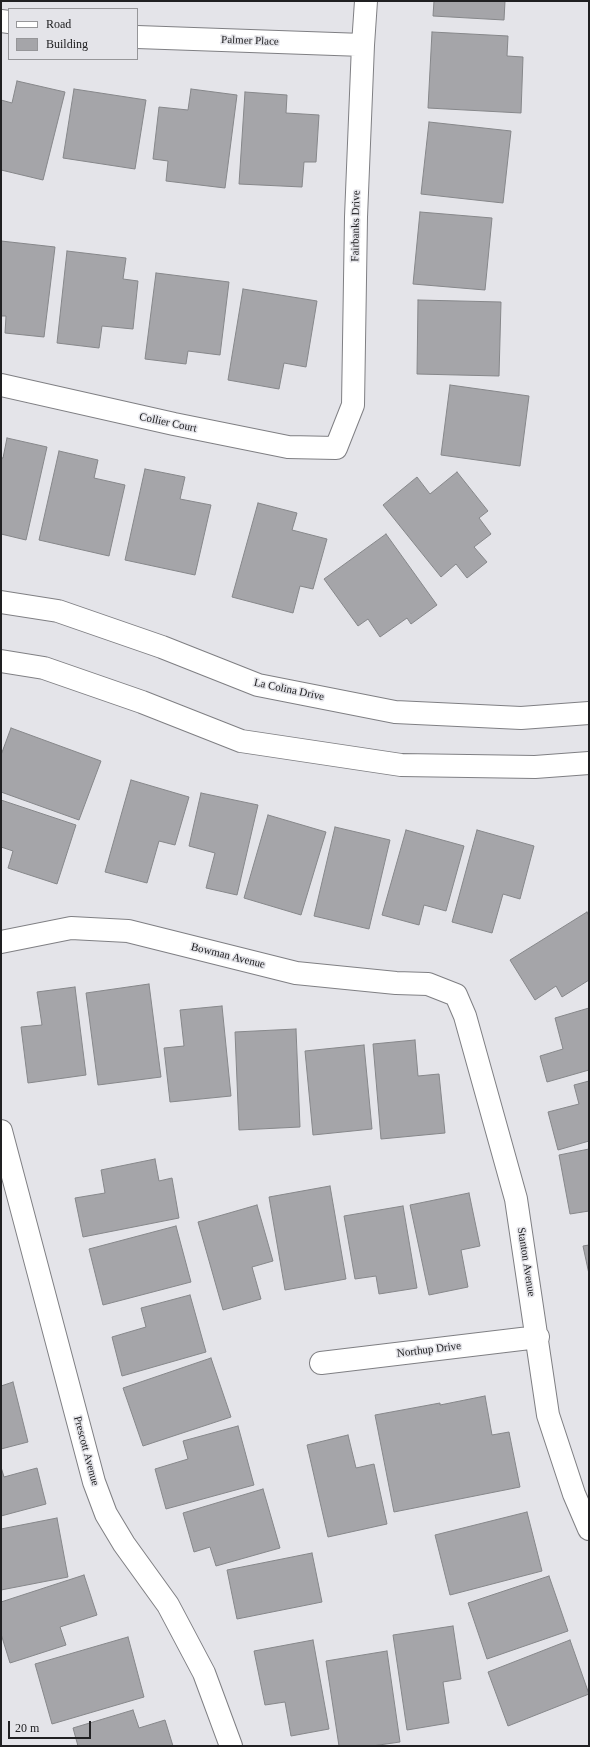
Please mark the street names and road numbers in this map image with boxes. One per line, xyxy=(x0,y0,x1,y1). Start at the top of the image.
street label: Palmer Place xyxy=(221,33,279,49)
street label: Fairbanks Drive xyxy=(349,190,363,262)
street label: Collier Court xyxy=(138,410,198,436)
street label: La Colina Drive xyxy=(253,676,325,704)
street label: Bowman Avenue xyxy=(190,940,266,972)
street label: Stanton Avenue xyxy=(514,1227,538,1297)
street label: Northup Drive xyxy=(396,1340,462,1360)
street label: Prescott Avenue xyxy=(70,1415,102,1487)

